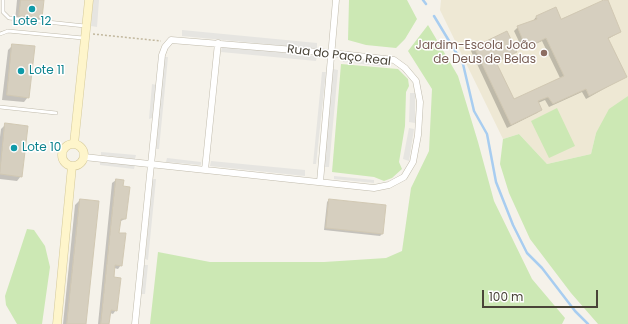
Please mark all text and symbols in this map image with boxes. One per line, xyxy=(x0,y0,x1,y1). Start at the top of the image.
marker: Lote 12 xyxy=(27,4,37,14)
place label: Lote 12 xyxy=(13,15,51,29)
place label: Jardim-Escola João de Deus de Belas xyxy=(416,39,536,67)
street label: Rua do Paço Real xyxy=(286,42,392,70)
marker: Jardim-Escola João de Deus de Belas xyxy=(539,48,549,58)
place label: Lote 11 xyxy=(29,64,65,78)
marker: Lote 11 xyxy=(16,66,26,76)
place label: Lote 10 xyxy=(22,141,61,155)
marker: Lote 10 xyxy=(9,143,19,153)
scale bar xyxy=(484,282,600,308)
text: 100 m xyxy=(489,288,523,305)

